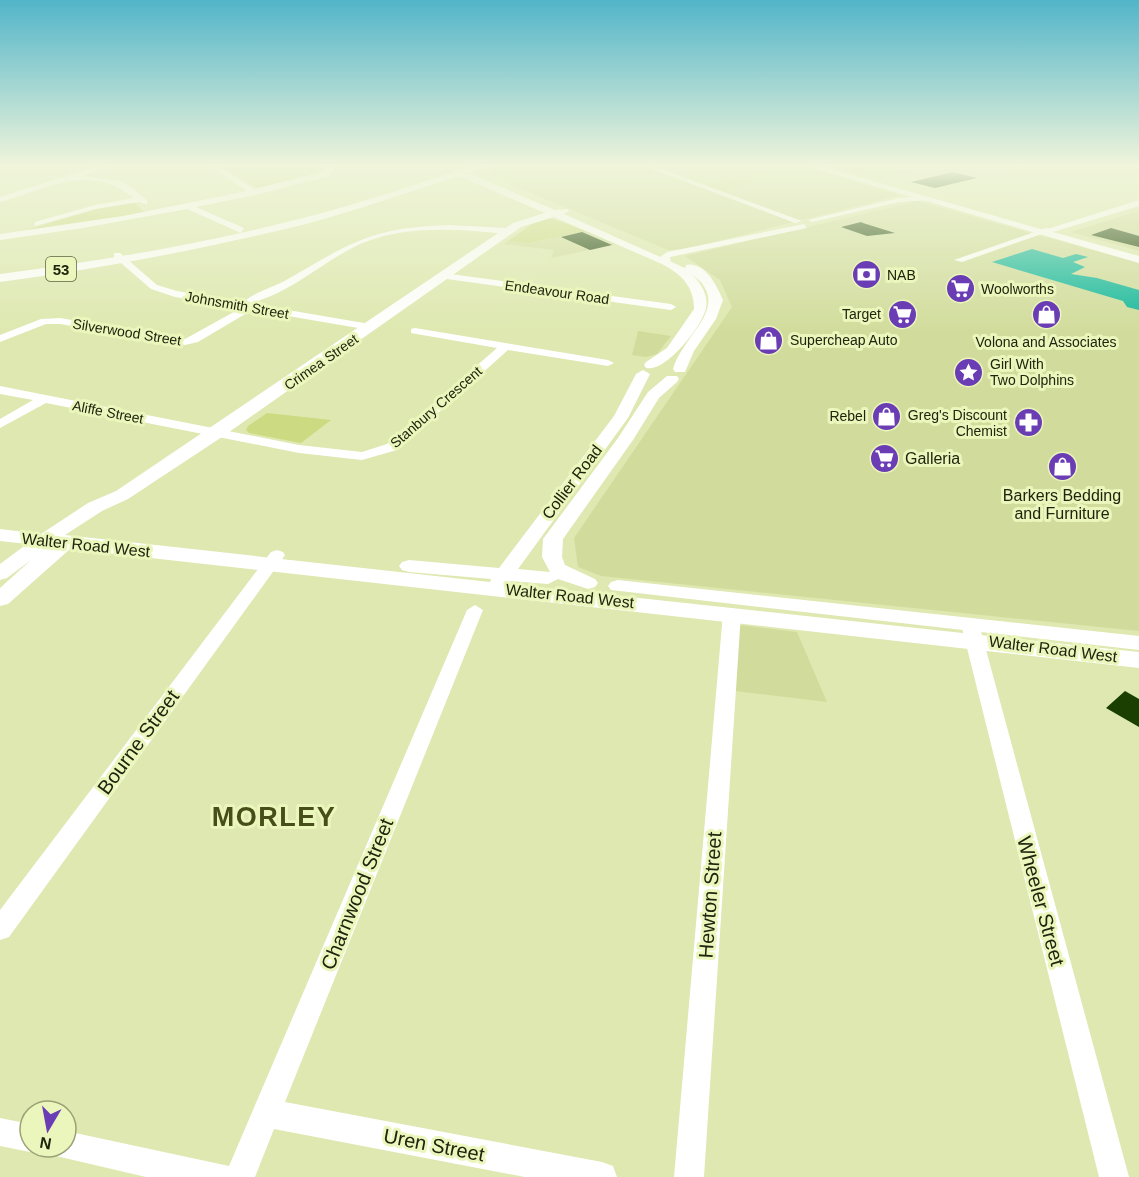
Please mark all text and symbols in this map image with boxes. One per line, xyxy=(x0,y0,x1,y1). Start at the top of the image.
road number: 53 xyxy=(46,257,76,281)
bank icon: NAB xyxy=(850,259,882,291)
place label: NAB xyxy=(887,267,916,283)
supermarket icon: Woolworths xyxy=(944,273,976,305)
street label: Endeavour Road xyxy=(504,277,610,307)
place label: Woolworths xyxy=(981,281,1054,297)
street label: Johnsmith Street xyxy=(184,288,290,322)
supermarket icon: Target xyxy=(886,298,918,330)
shop icon: Volona and Associates xyxy=(1030,299,1062,331)
place label: Target xyxy=(842,306,881,322)
street label: Silverwood Street xyxy=(72,316,183,349)
shop icon: Supercheap Auto xyxy=(753,324,785,356)
street label: Crimea Street xyxy=(281,331,361,393)
place label: Supercheap Auto xyxy=(790,332,898,348)
place label: Volona and Associates xyxy=(976,334,1116,350)
place icon: Girl With Two Dolphins xyxy=(953,356,985,388)
place label: Girl With Two Dolphins xyxy=(990,356,1074,388)
street label: Stanbury Crescent xyxy=(387,363,485,451)
street label: Aliffe Street xyxy=(71,397,145,427)
shop icon: Rebel xyxy=(871,400,903,432)
place label: Greg's Discount Chemist xyxy=(908,407,1007,439)
pharmacy icon: Greg's Discount Chemist xyxy=(1012,407,1044,439)
place label: Rebel xyxy=(829,408,866,424)
street label: Collier Road xyxy=(539,442,605,522)
supermarket icon: Galleria xyxy=(868,442,900,474)
place label: Galleria xyxy=(905,450,960,467)
shop icon: Barkers Bedding and Furniture xyxy=(1046,451,1078,483)
place label: Barkers Bedding and Furniture xyxy=(1003,487,1121,522)
street label: Walter Road West xyxy=(21,530,152,560)
street label: Walter Road West xyxy=(505,581,636,611)
street label: Walter Road West xyxy=(988,633,1119,665)
street label: Bourne Street xyxy=(93,685,183,798)
district label: MORLEY xyxy=(212,802,336,832)
street label: Charnwood Street xyxy=(317,815,398,973)
street label: Hewton Street xyxy=(695,831,725,959)
street label: Wheeler Street xyxy=(1013,834,1069,969)
north arrow xyxy=(18,1099,78,1159)
street label: Uren Street xyxy=(382,1124,487,1166)
text: N xyxy=(38,1134,53,1153)

